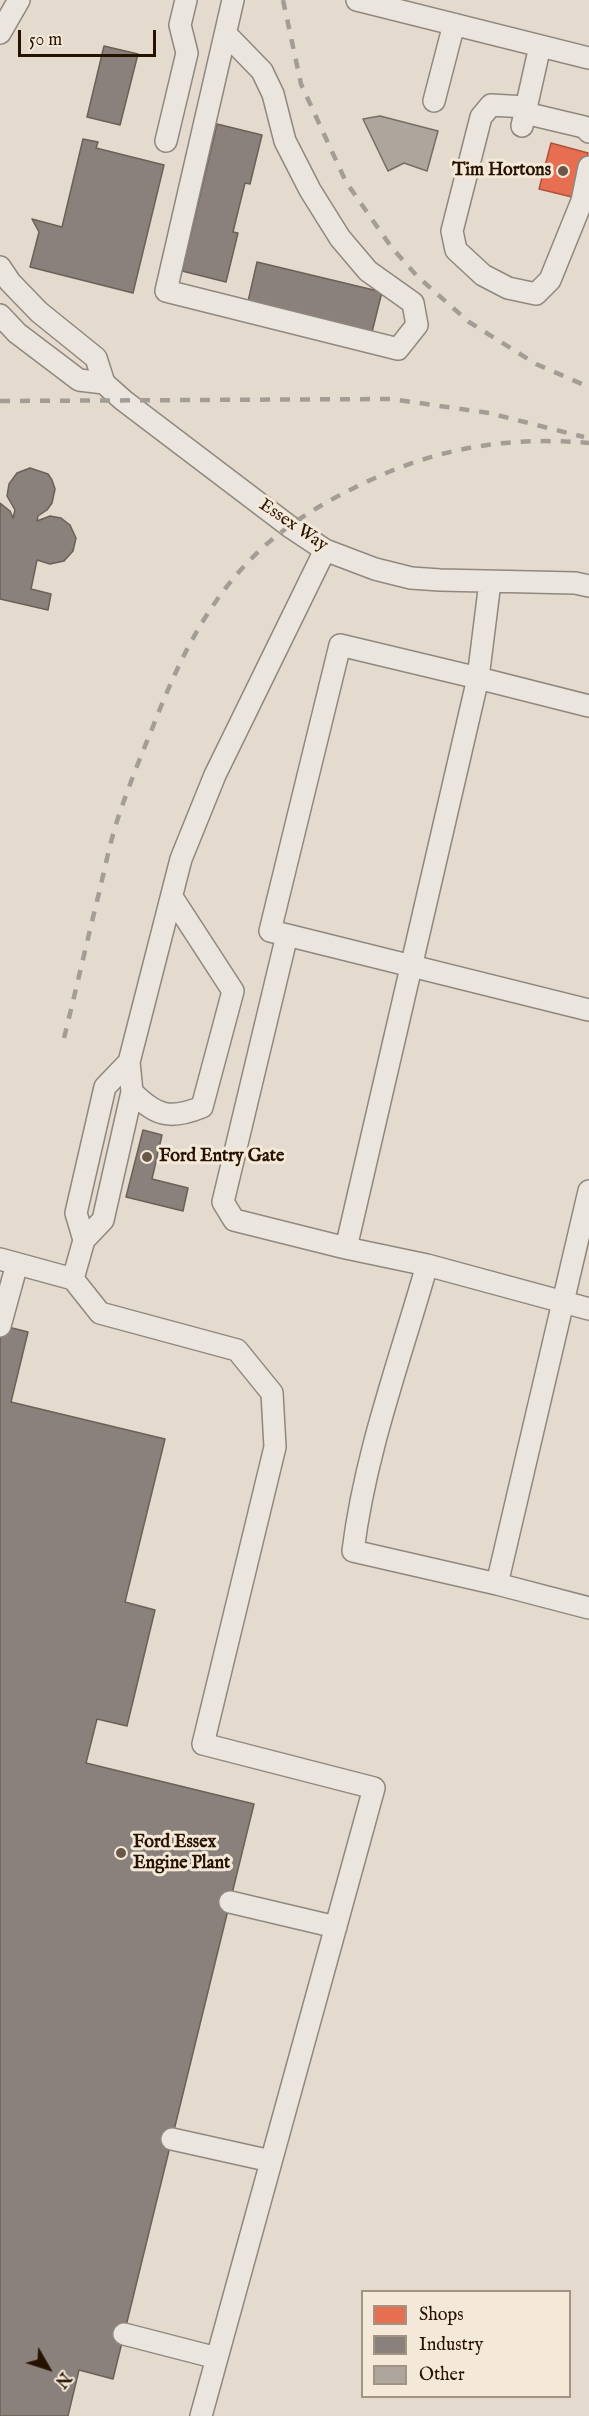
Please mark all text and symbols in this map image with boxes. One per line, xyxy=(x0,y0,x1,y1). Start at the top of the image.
scale bar xyxy=(21,18,159,56)
text: 50 m xyxy=(29,29,62,52)
place label: Tim Hortons xyxy=(452,160,551,182)
marker: Tim Hortons xyxy=(556,164,570,178)
street label: Essex Way xyxy=(254,495,332,557)
place label: Ford Entry Gate xyxy=(159,1146,284,1168)
marker: Ford Entry Gate xyxy=(140,1150,154,1164)
place label: Ford Essex Engine Plant xyxy=(133,1832,230,1874)
marker: Ford Essex Engine Plant xyxy=(114,1846,128,1860)
legend xyxy=(361,2290,571,2398)
text: Shops xyxy=(419,2304,464,2327)
text: Industry xyxy=(419,2334,483,2357)
north arrow xyxy=(18,2338,78,2398)
text: Other xyxy=(419,2364,465,2387)
text: N xyxy=(50,2368,74,2391)

